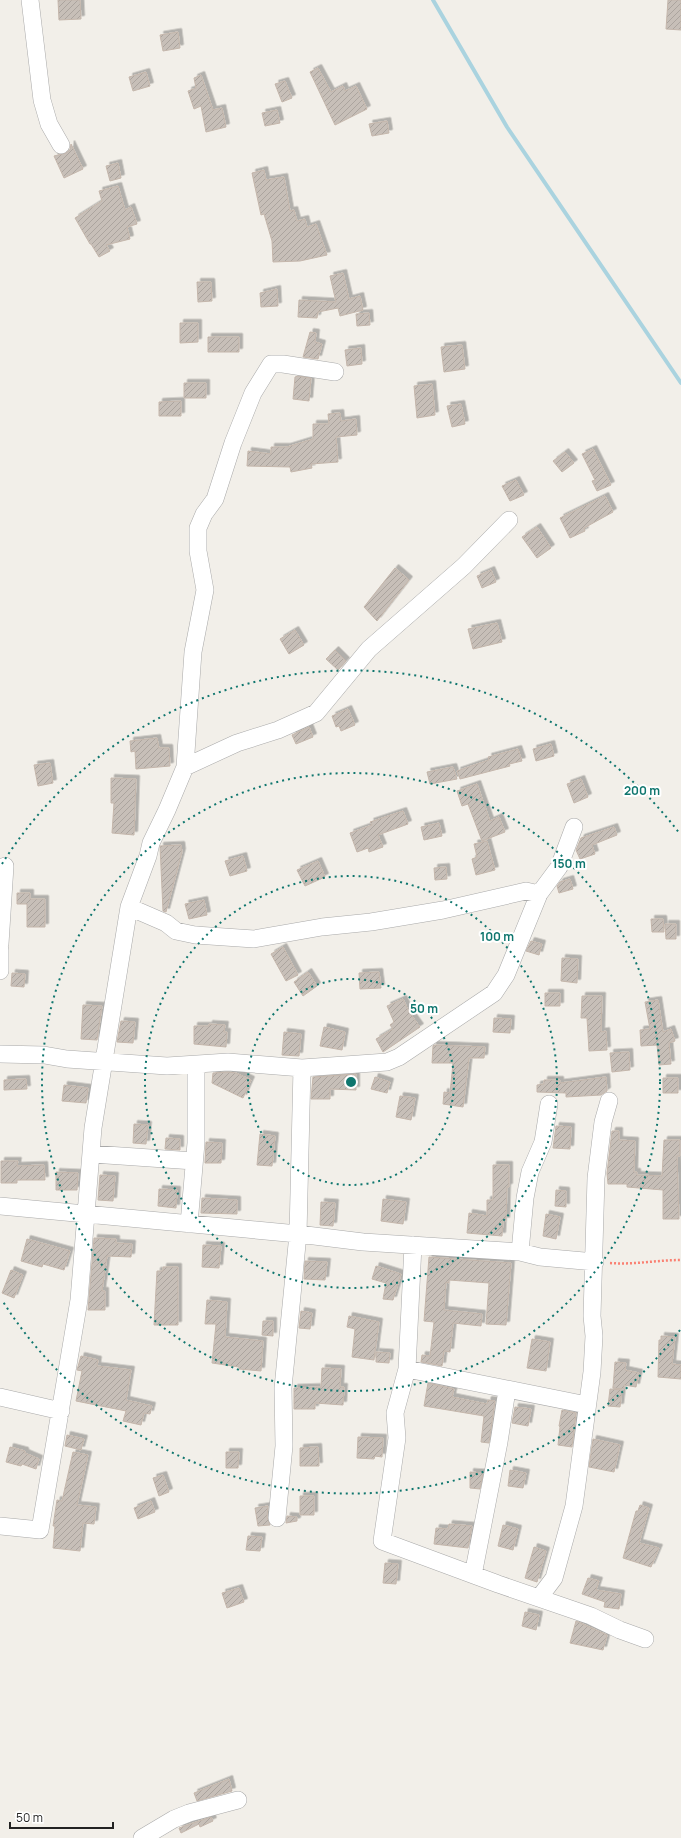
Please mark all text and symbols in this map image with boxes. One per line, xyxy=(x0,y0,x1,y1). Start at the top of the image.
text: 200 m xyxy=(624,782,660,799)
text: 150 m xyxy=(552,855,586,872)
text: 100 m xyxy=(480,928,514,945)
text: 50 m xyxy=(410,1000,438,1017)
centre of rings xyxy=(344,1075,358,1089)
scale bar xyxy=(10,1804,113,1830)
text: 50 m xyxy=(16,1809,43,1826)

